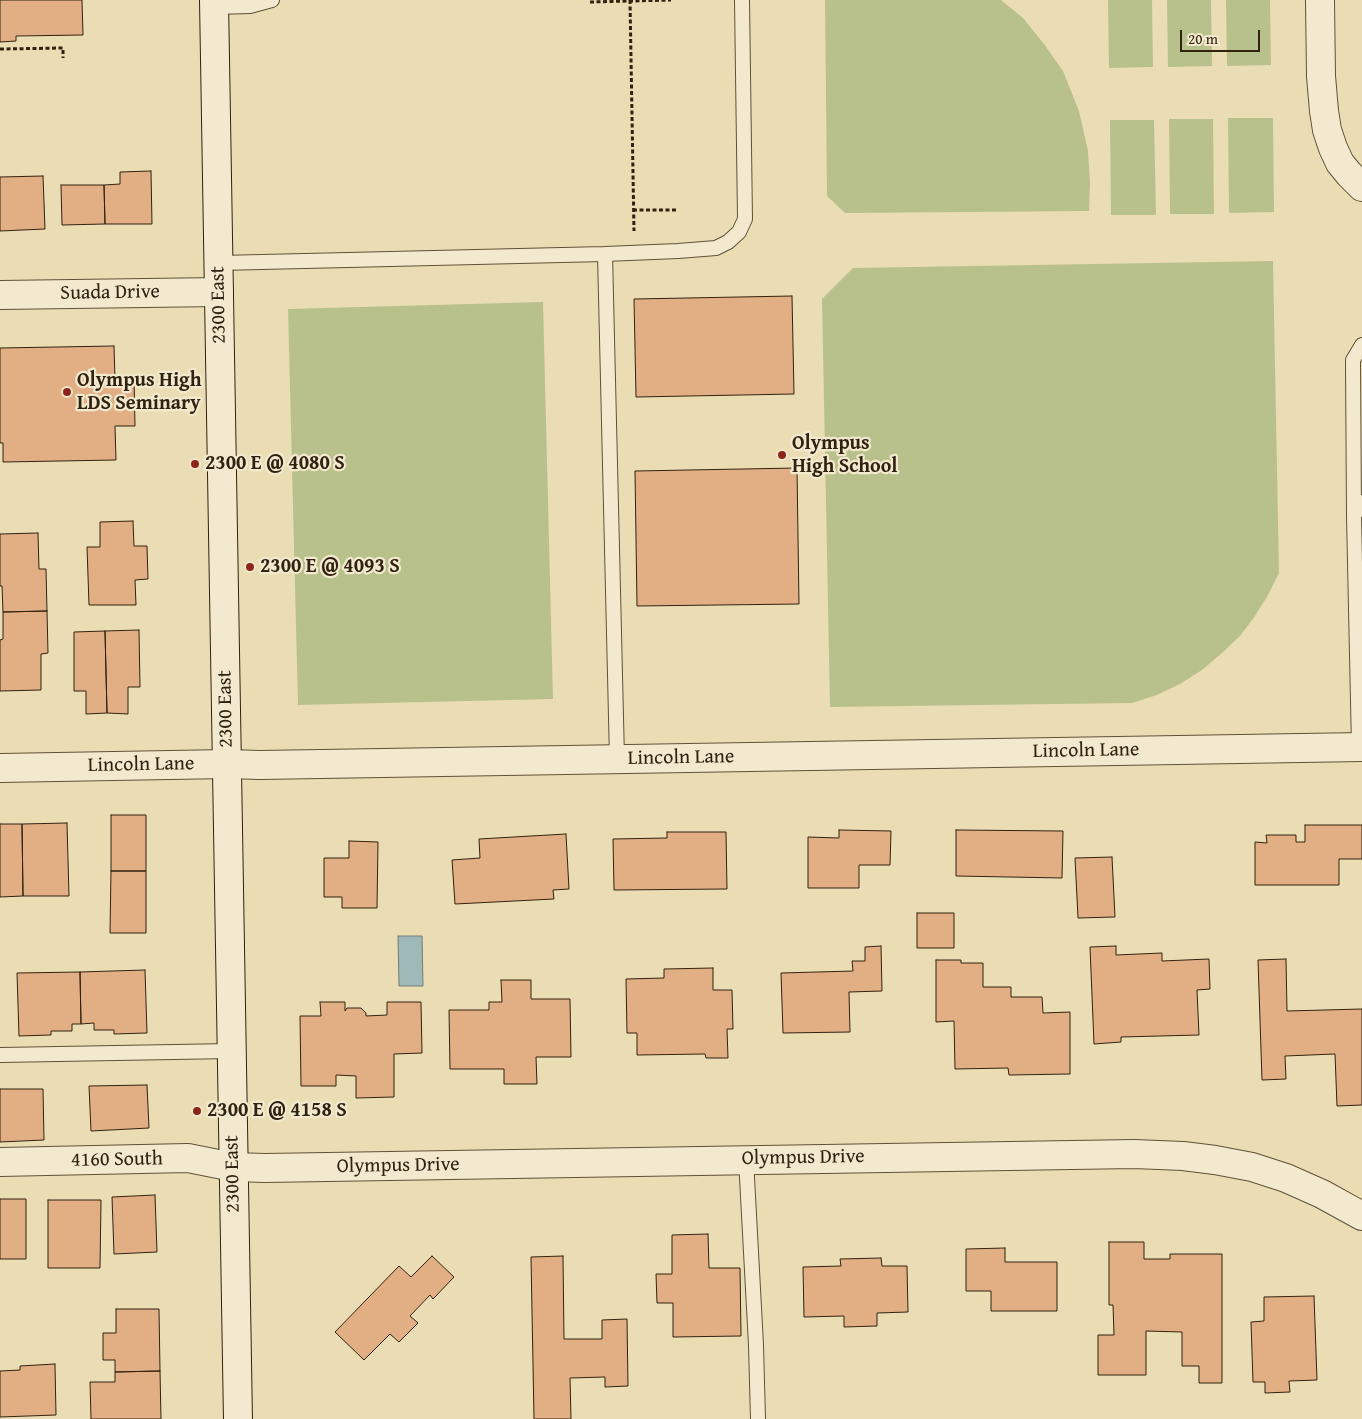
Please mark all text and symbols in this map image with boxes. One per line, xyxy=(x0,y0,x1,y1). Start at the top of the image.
scale bar xyxy=(1182,20,1262,52)
text: 20 m xyxy=(1188,28,1218,49)
street label: 2300 East xyxy=(206,266,232,344)
street label: Suada Drive xyxy=(60,280,160,306)
place label: Olympus High LDS Seminary xyxy=(77,369,201,416)
marker: Olympus High LDS Seminary xyxy=(61,386,73,398)
place label: Olympus High School xyxy=(792,432,898,479)
marker: Olympus High School xyxy=(776,449,788,461)
place label: 2300 E @ 4080 S xyxy=(205,452,345,476)
marker: 2300 E @ 4080 S xyxy=(189,458,201,470)
place label: 2300 E @ 4093 S xyxy=(260,555,400,579)
marker: 2300 E @ 4093 S xyxy=(244,561,256,573)
street label: 2300 East xyxy=(213,670,239,748)
street label: Lincoln Lane xyxy=(1032,738,1140,764)
street label: Lincoln Lane xyxy=(627,745,735,771)
street label: Lincoln Lane xyxy=(87,752,195,778)
place label: 2300 E @ 4158 S xyxy=(207,1099,347,1123)
marker: 2300 E @ 4158 S xyxy=(191,1105,203,1117)
street label: 2300 East xyxy=(220,1135,246,1213)
street label: Olympus Drive xyxy=(741,1145,865,1171)
street label: 4160 South xyxy=(71,1147,163,1173)
street label: Olympus Drive xyxy=(336,1153,460,1179)

